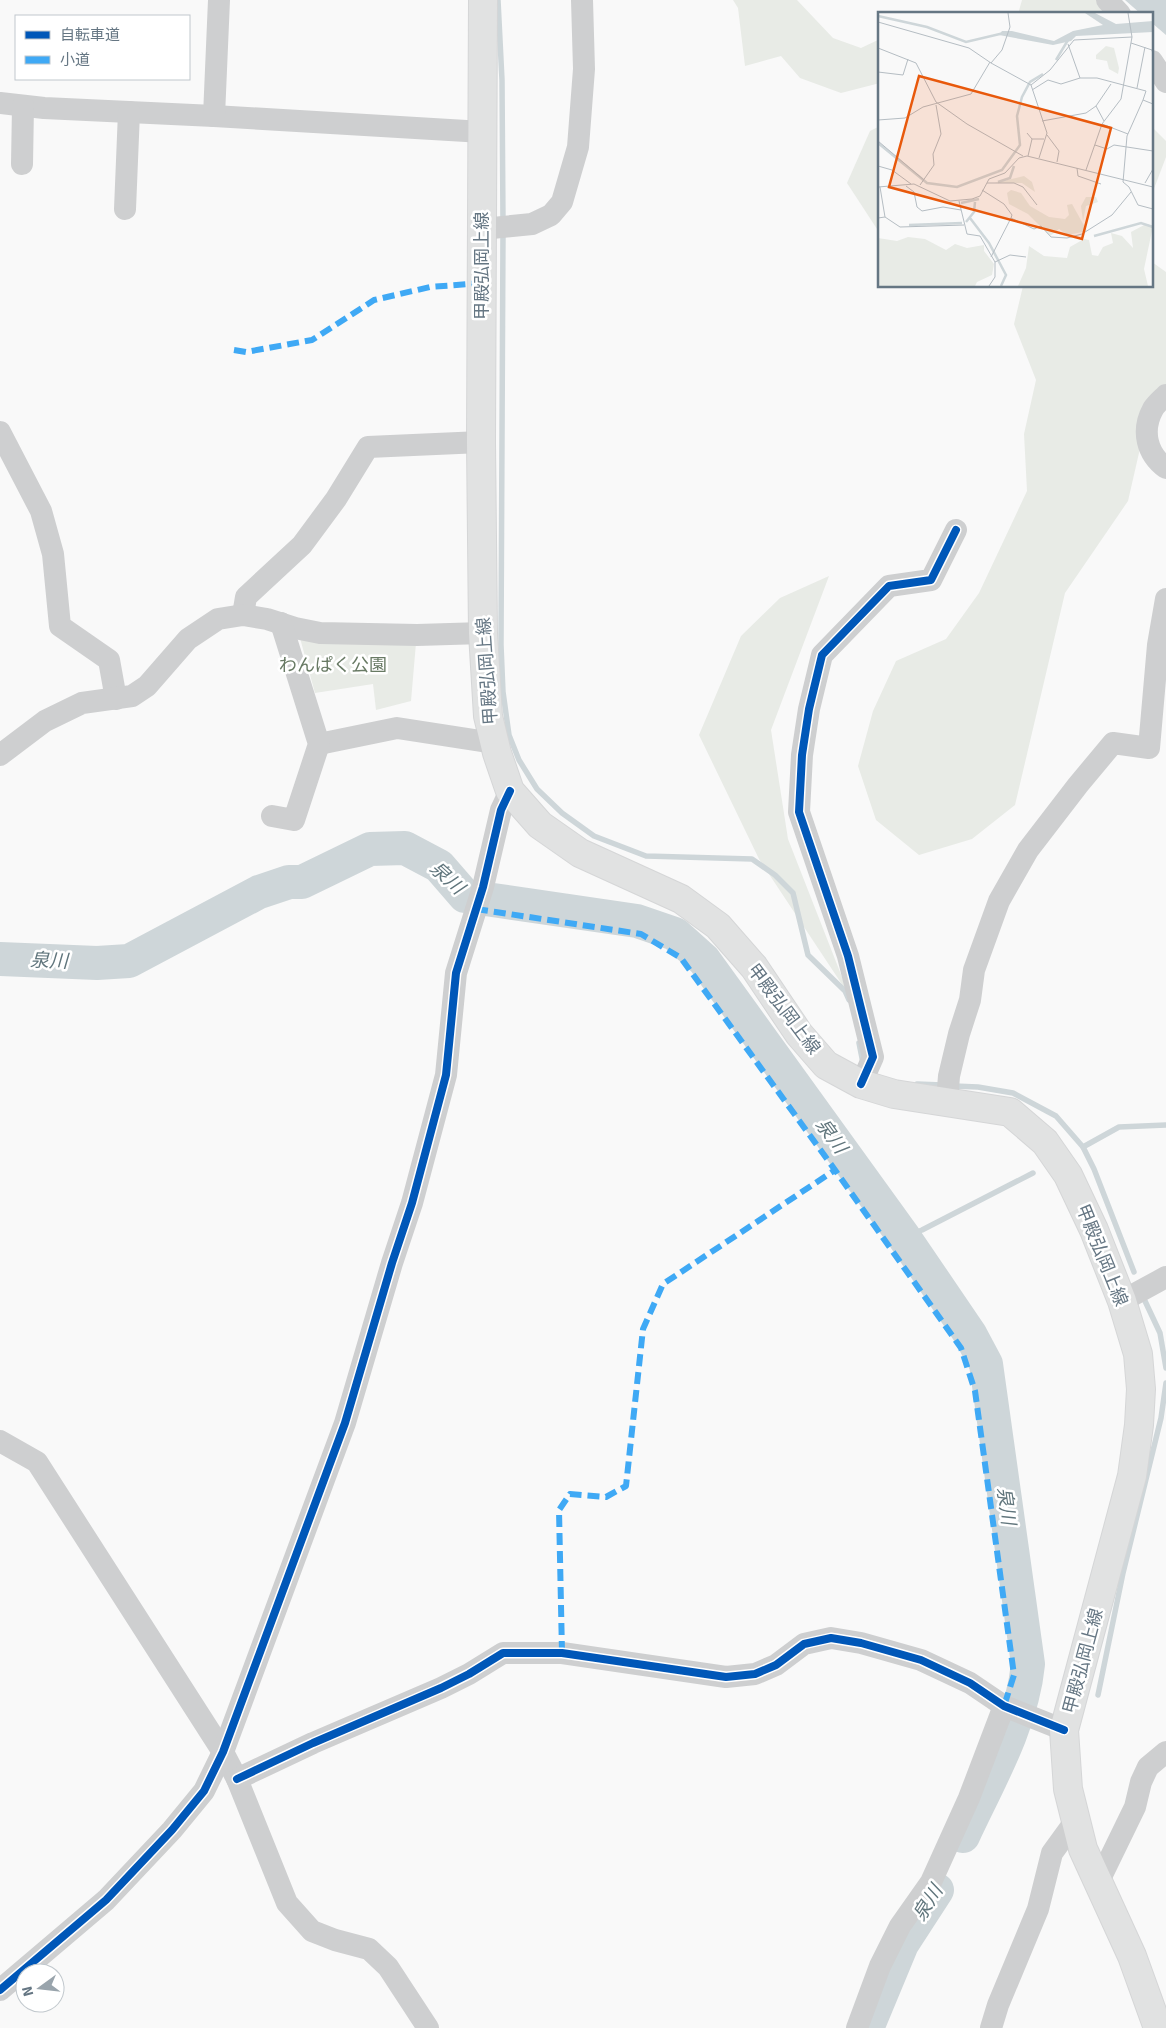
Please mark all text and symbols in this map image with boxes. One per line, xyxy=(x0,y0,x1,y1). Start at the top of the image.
inset map xyxy=(878,12,1154,288)
legend xyxy=(15,15,190,80)
text: 自転車道 xyxy=(60,26,120,44)
text: 小道 xyxy=(60,51,90,69)
street label: 甲殿弘岡上線 xyxy=(471,212,493,320)
street label: 甲殿弘岡上線 xyxy=(472,616,502,726)
park label: わんぱく公園 xyxy=(279,654,387,676)
water label: 泉川 xyxy=(425,856,471,901)
water label: 泉川 xyxy=(30,948,70,974)
street label: 甲殿弘岡上線 xyxy=(743,959,825,1059)
water label: 泉川 xyxy=(810,1114,853,1160)
street label: 甲殿弘岡上線 xyxy=(1072,1201,1132,1309)
water label: 泉川 xyxy=(991,1486,1021,1528)
street label: 甲殿弘岡上線 xyxy=(1058,1606,1108,1716)
water label: 泉川 xyxy=(908,1879,949,1925)
north arrow xyxy=(15,1963,65,2013)
text: N xyxy=(18,1984,37,1998)

